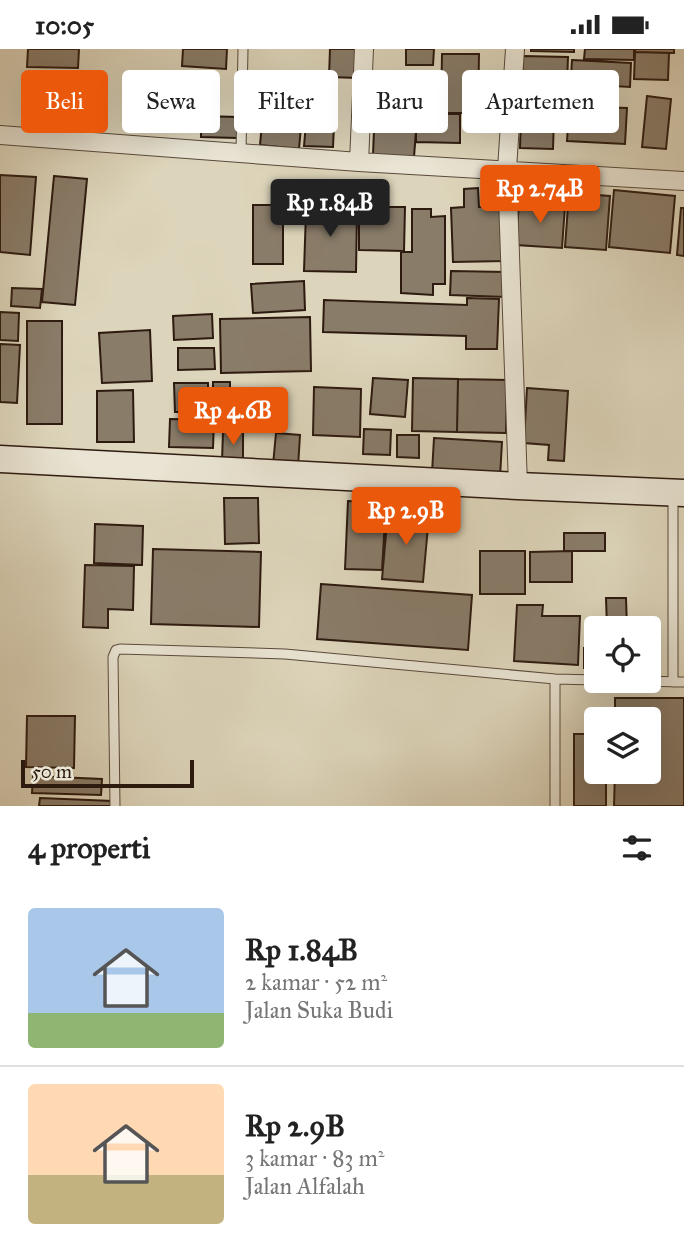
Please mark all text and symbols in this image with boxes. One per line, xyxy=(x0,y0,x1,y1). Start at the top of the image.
text: 10:05 xyxy=(35,9,94,41)
chip: Beli xyxy=(21,70,108,133)
chip: Sewa xyxy=(122,70,220,133)
chip: Filter xyxy=(234,70,338,133)
chip: Baru xyxy=(352,70,448,133)
chip: Apartemen xyxy=(462,70,619,133)
pin: Rp 2.74B xyxy=(468,165,612,225)
text: Rp 2.74B xyxy=(496,174,584,202)
pin: Rp 1.84B xyxy=(258,179,402,239)
text: Rp 1.84B xyxy=(287,188,373,216)
pin: Rp 4.6B xyxy=(168,387,298,447)
text: Rp 4.6B xyxy=(194,396,272,424)
pin: Rp 2.9B xyxy=(341,487,471,547)
text: Rp 2.9B xyxy=(368,496,444,524)
map controls xyxy=(584,616,661,784)
button: locate xyxy=(584,616,661,693)
button: layers xyxy=(584,707,661,784)
scale bar xyxy=(21,757,194,789)
text: 50 m xyxy=(32,760,72,783)
icon: filters xyxy=(618,829,656,867)
text: 4 properti xyxy=(28,830,150,866)
text: Rp 1.84B xyxy=(245,932,358,968)
icon: home xyxy=(84,936,168,1020)
text: 2 kamar · 52 m² xyxy=(245,968,387,996)
text: Jalan Suka Budi xyxy=(245,996,393,1024)
text: Rp 2.9B xyxy=(245,1108,345,1144)
icon: home xyxy=(84,1112,168,1196)
text: 3 kamar · 83 m² xyxy=(245,1144,385,1172)
text: Jalan Alfalah xyxy=(245,1172,365,1200)

